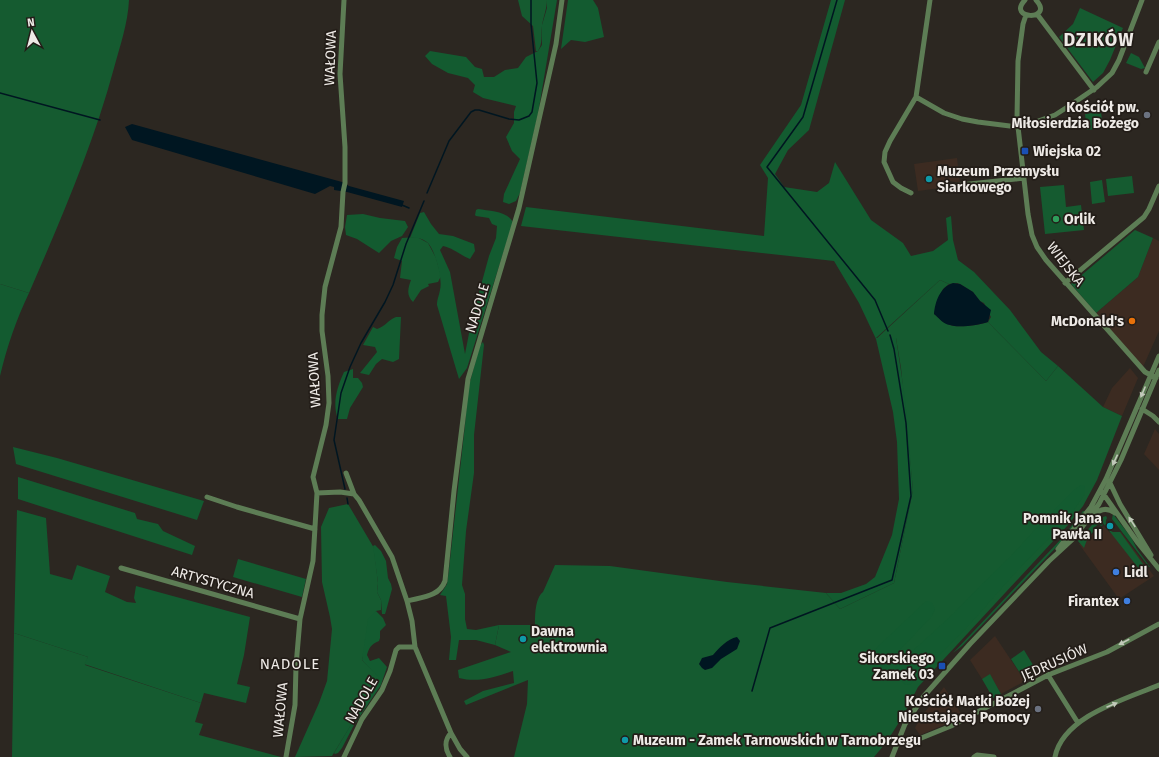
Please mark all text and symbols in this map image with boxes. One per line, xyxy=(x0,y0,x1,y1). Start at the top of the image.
north arrow xyxy=(12,12,52,52)
text: N xyxy=(26,16,35,29)
district label: DZIKÓW xyxy=(1063,28,1135,51)
street label: WAŁOWA xyxy=(321,30,340,86)
place label: Kościół pw. Miłosierdzia Bożego xyxy=(1011,99,1139,132)
marker: Kościół pw. Miłosierdzia Bożego xyxy=(1142,110,1152,120)
place label: Wiejska 02 xyxy=(1033,143,1101,160)
marker: Wiejska 02 xyxy=(1020,146,1030,156)
place label: Muzeum Przemysłu Siarkowego xyxy=(937,163,1059,196)
marker: Muzeum Przemysłu Siarkowego xyxy=(924,174,934,184)
place label: Orlik xyxy=(1064,211,1095,228)
marker: Orlik xyxy=(1051,214,1061,224)
street label: WIEJSKA xyxy=(1043,239,1088,290)
street label: NADOLE xyxy=(462,281,493,335)
place label: McDonald's xyxy=(1051,313,1124,330)
marker: McDonald's xyxy=(1127,316,1137,326)
street label: WAŁOWA xyxy=(305,352,324,408)
one-way arrow xyxy=(1140,387,1146,399)
one-way arrow xyxy=(1112,455,1118,466)
place label: Pomnik Jana Pawła II xyxy=(1023,510,1102,543)
one-way arrow xyxy=(1128,516,1135,528)
marker: Pomnik Jana Pawła II xyxy=(1105,521,1115,531)
street label: ARTYSTYCZNA xyxy=(170,563,256,602)
place label: Lidl xyxy=(1124,564,1149,581)
marker: Lidl xyxy=(1111,567,1121,577)
place label: Firantex xyxy=(1068,593,1120,610)
marker: Firantex xyxy=(1122,596,1132,606)
place label: Dawna elektrownia xyxy=(531,623,608,656)
marker: Dawna elektrownia xyxy=(518,634,528,644)
street label: JĘDRUSIÓW xyxy=(1018,639,1091,685)
one-way arrow xyxy=(1119,639,1130,646)
place label: Sikorskiego Zamek 03 xyxy=(859,650,934,683)
district label: NADOLE xyxy=(260,655,320,673)
marker: Sikorskiego Zamek 03 xyxy=(937,661,947,671)
street label: NADOLE xyxy=(341,674,381,726)
street label: WAŁOWA xyxy=(270,682,291,738)
place label: Kościół Matki Bożej Nieustającej Pomocy xyxy=(898,693,1031,726)
one-way arrow xyxy=(1106,701,1118,707)
marker: Kościół Matki Bożej Nieustającej Pomocy xyxy=(1033,704,1043,714)
place label: Muzeum - Zamek Tarnowskich w Tarnobrzegu xyxy=(633,732,921,749)
marker: Muzeum - Zamek Tarnowskich w Tarnobrzegu xyxy=(620,735,630,745)

